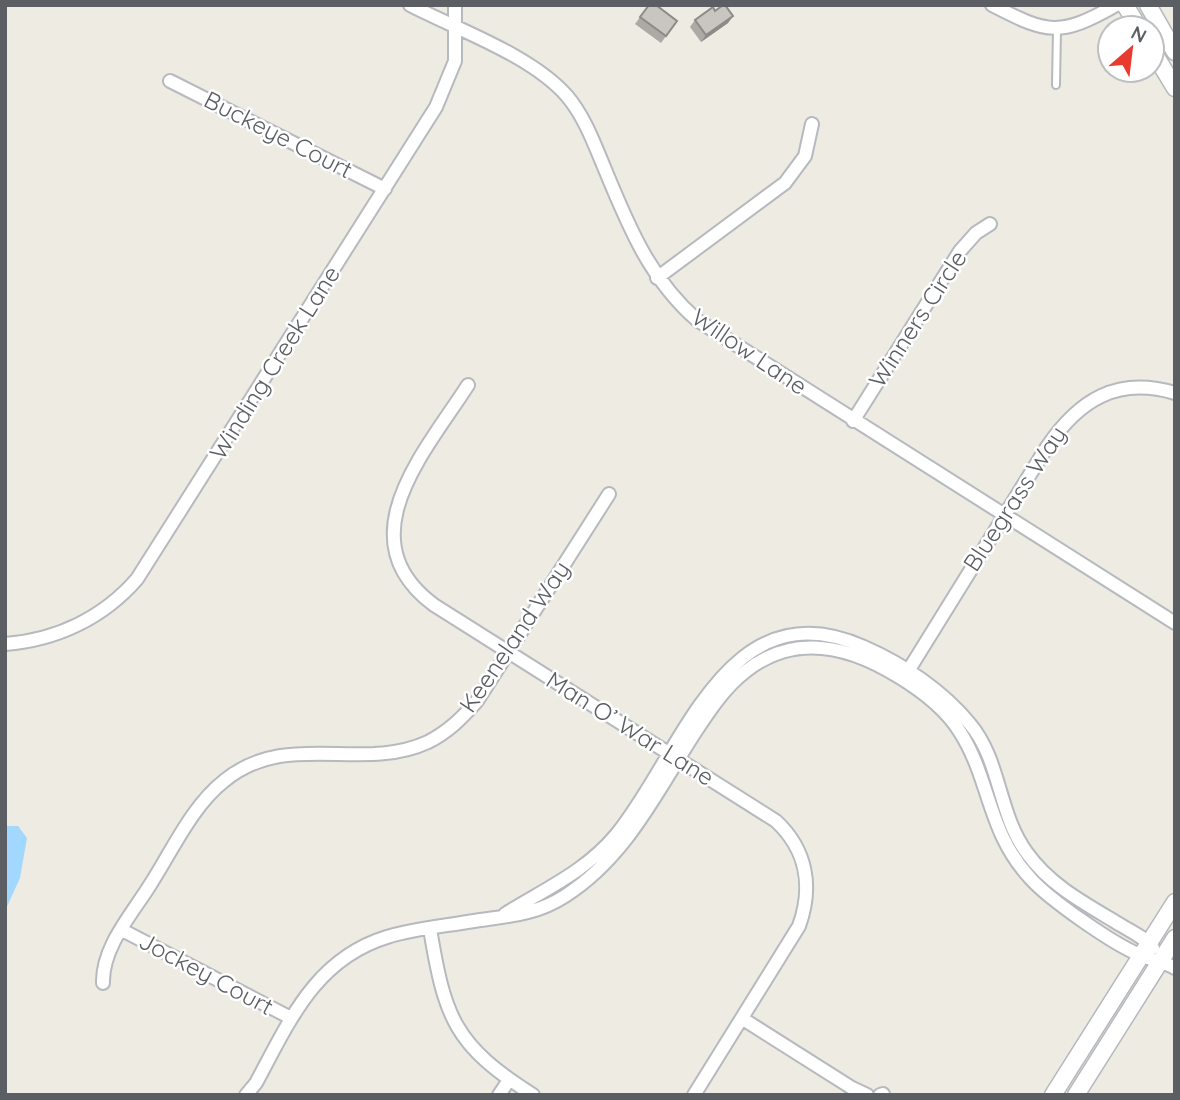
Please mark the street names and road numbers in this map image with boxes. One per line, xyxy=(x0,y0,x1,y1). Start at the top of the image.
street label: Buckeye Court xyxy=(199,84,358,184)
street label: Winners Circle xyxy=(862,244,973,393)
street label: Winding Creek Lane xyxy=(202,260,346,465)
street label: Willow Lane xyxy=(686,302,813,401)
street label: Bluegrass Way xyxy=(956,420,1072,577)
street label: Keeneland Way xyxy=(452,555,576,718)
street label: Man O’ War Lane xyxy=(541,664,720,792)
street label: Jockey Court xyxy=(134,925,279,1021)

